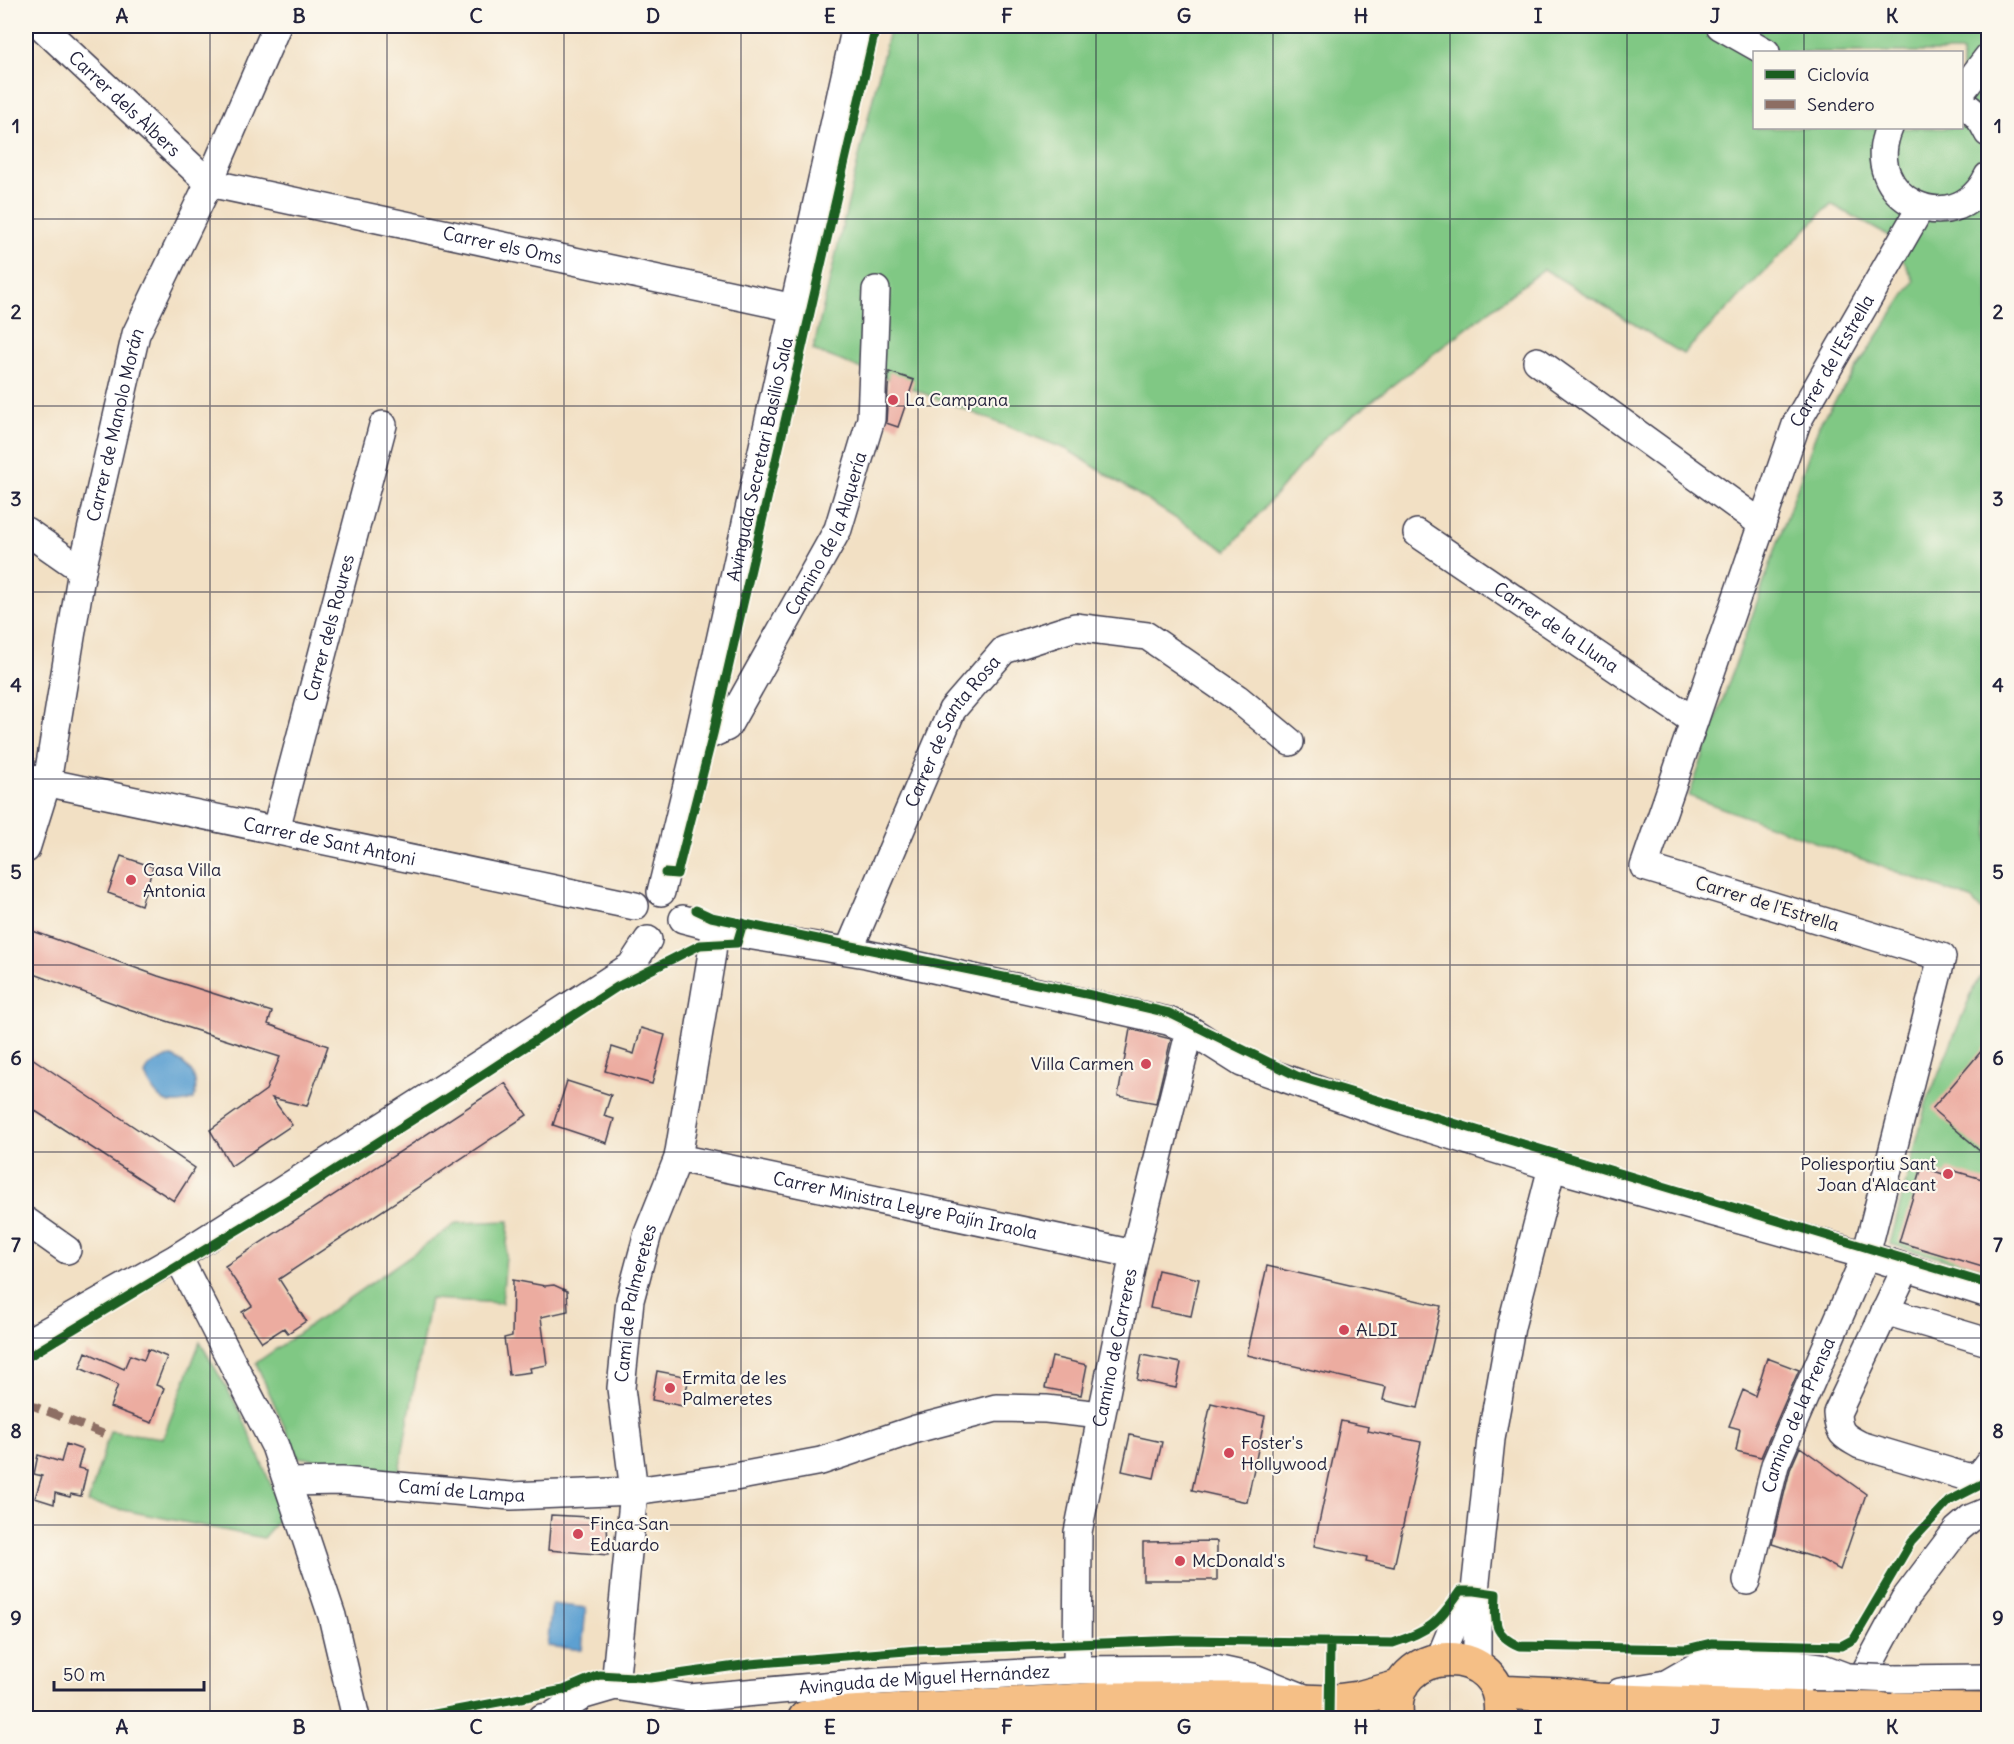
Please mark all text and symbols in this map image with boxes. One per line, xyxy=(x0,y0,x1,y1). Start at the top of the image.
text: A xyxy=(116,3,129,28)
text: B xyxy=(292,3,306,28)
text: C xyxy=(469,3,483,28)
text: D xyxy=(646,3,660,28)
text: E xyxy=(824,3,836,28)
text: F xyxy=(1001,3,1013,28)
text: G xyxy=(1177,3,1191,28)
text: H xyxy=(1354,3,1368,28)
text: I xyxy=(1534,3,1543,28)
text: J xyxy=(1710,3,1721,28)
text: K xyxy=(1886,3,1899,28)
street label: Carrer dels Àlbers xyxy=(64,46,185,161)
legend xyxy=(1753,51,1963,129)
text: Ciclovía xyxy=(1807,63,1869,86)
text: Sendero xyxy=(1807,93,1875,116)
text: 1 xyxy=(12,113,20,138)
text: 1 xyxy=(1994,113,2002,138)
street label: Carrer els Oms xyxy=(441,221,564,269)
street label: Carrer de l'Estrella xyxy=(1784,290,1879,431)
text: 2 xyxy=(11,299,22,324)
text: 2 xyxy=(1993,299,2004,324)
street label: Carrer de Manolo Morán xyxy=(81,323,148,524)
street label: Avinguda Secretari Basilio Sala xyxy=(721,335,798,583)
place label: La Campana xyxy=(905,388,1008,411)
marker: La Campana xyxy=(886,393,900,407)
street label: Camino de la Alquería xyxy=(780,449,871,619)
text: 3 xyxy=(10,486,22,511)
text: 3 xyxy=(1992,486,2004,511)
street label: Carrer dels Roures xyxy=(298,552,359,704)
street label: Carrer de la Lluna xyxy=(1490,576,1623,677)
street label: Carrer de Santa Rosa xyxy=(900,650,1005,811)
text: 4 xyxy=(10,672,22,697)
text: 4 xyxy=(1992,672,2004,697)
street label: Carrer de Sant Antoni xyxy=(241,812,418,871)
place label: Casa Villa Antonia xyxy=(143,858,221,902)
text: 5 xyxy=(10,859,22,884)
text: 5 xyxy=(1992,859,2004,884)
street label: Carrer de l'Estrella xyxy=(1693,871,1842,936)
marker: Casa Villa Antonia xyxy=(124,873,138,887)
text: 6 xyxy=(10,1045,22,1070)
text: 6 xyxy=(1992,1045,2004,1070)
place label: Villa Carmen xyxy=(1031,1052,1134,1075)
marker: Villa Carmen xyxy=(1139,1057,1153,1071)
place label: Poliesportiu Sant Joan d'Alacant xyxy=(1800,1152,1936,1196)
street label: Carrer Ministra Leyre Pajín Iraola xyxy=(771,1166,1039,1244)
marker: Poliesportiu Sant Joan d'Alacant xyxy=(1941,1167,1955,1181)
street label: Camí de Palmeretes xyxy=(610,1220,662,1383)
text: 7 xyxy=(11,1232,21,1257)
text: 7 xyxy=(1993,1232,2003,1257)
street label: Camino de Carreres xyxy=(1087,1266,1142,1429)
place label: ALDI xyxy=(1356,1318,1398,1341)
marker: ALDI xyxy=(1337,1323,1351,1337)
street label: Camino de la Prensa xyxy=(1757,1334,1840,1495)
place label: Ermita de les Palmeretes xyxy=(682,1366,787,1410)
marker: Ermita de les Palmeretes xyxy=(663,1381,677,1395)
text: 8 xyxy=(10,1418,22,1443)
text: 8 xyxy=(1992,1418,2004,1443)
place label: Foster's Hollywood xyxy=(1241,1431,1328,1475)
marker: Foster's Hollywood xyxy=(1222,1446,1236,1460)
street label: Camí de Lampa xyxy=(397,1474,525,1507)
place label: Finca San Eduardo xyxy=(590,1512,669,1556)
marker: Finca San Eduardo xyxy=(571,1527,585,1541)
place label: McDonald's xyxy=(1192,1549,1285,1572)
marker: McDonald's xyxy=(1173,1554,1187,1568)
text: 9 xyxy=(10,1605,22,1630)
text: 9 xyxy=(1992,1605,2004,1630)
scale bar xyxy=(54,1654,204,1692)
street label: Avinguda de Miguel Hernández xyxy=(798,1659,1051,1699)
text: 50 m xyxy=(63,1663,105,1686)
text: A xyxy=(116,1714,129,1739)
text: B xyxy=(292,1714,306,1739)
text: C xyxy=(469,1714,483,1739)
text: D xyxy=(646,1714,660,1739)
text: E xyxy=(824,1714,836,1739)
text: F xyxy=(1001,1714,1013,1739)
text: G xyxy=(1177,1714,1191,1739)
text: H xyxy=(1354,1714,1368,1739)
text: I xyxy=(1534,1714,1543,1739)
text: J xyxy=(1710,1714,1721,1739)
text: K xyxy=(1886,1714,1899,1739)

